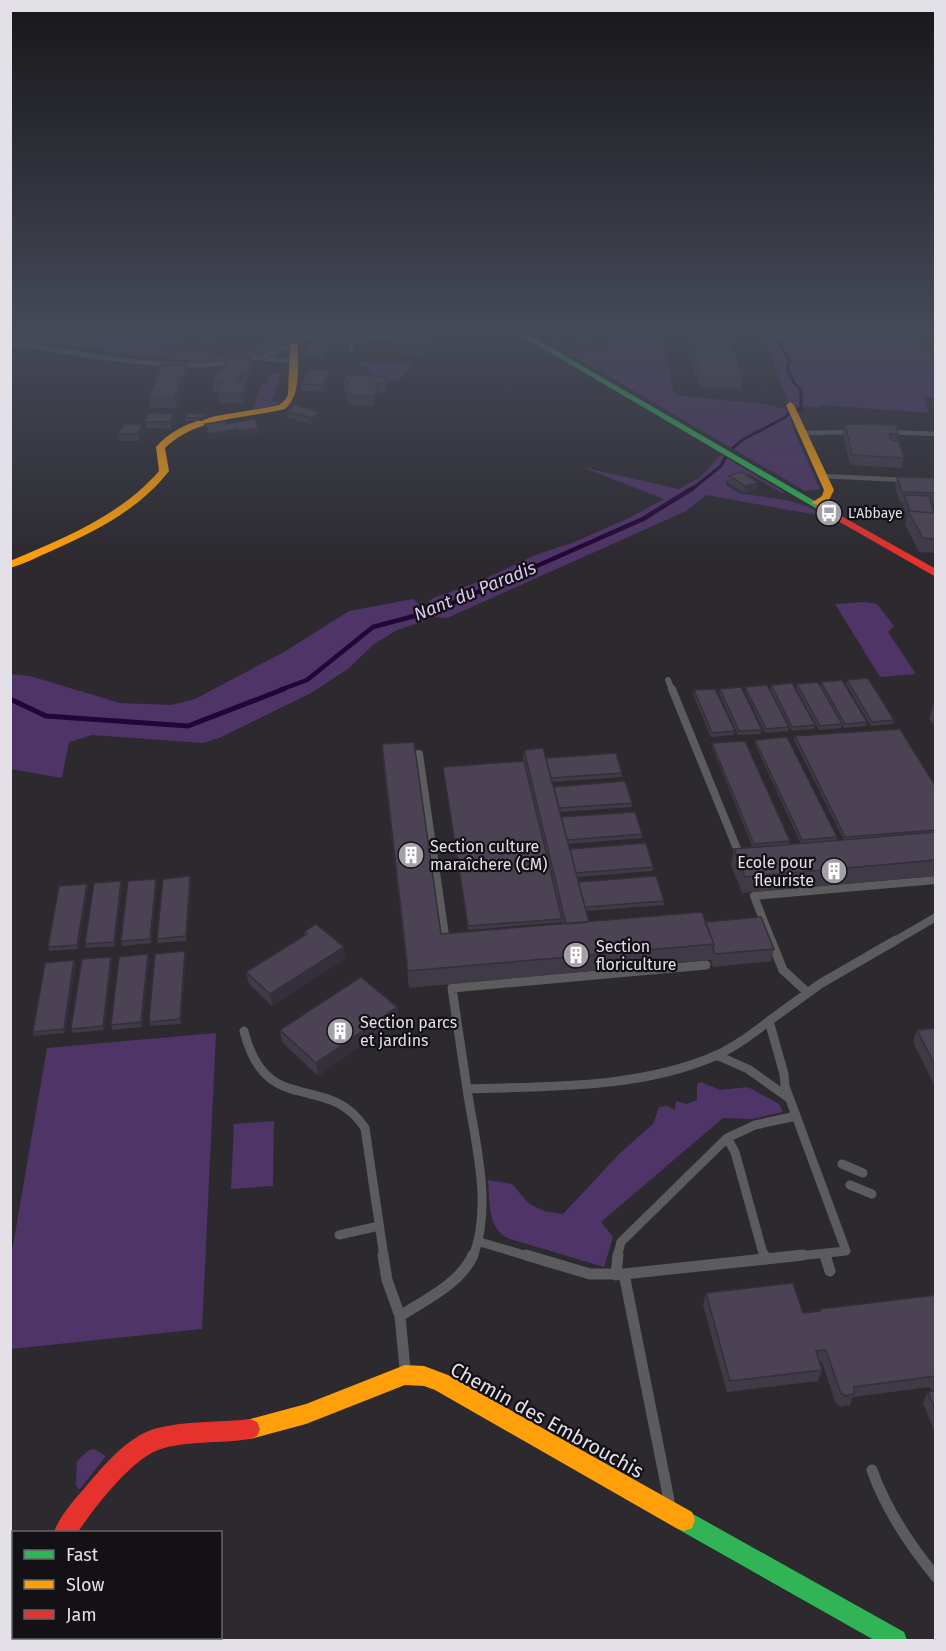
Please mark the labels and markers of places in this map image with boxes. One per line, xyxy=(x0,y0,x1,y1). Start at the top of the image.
bus stop icon: L'Abbaye xyxy=(814,498,844,528)
place label: L'Abbaye xyxy=(848,505,903,522)
place label: Section culture maraîchere (CM) xyxy=(430,837,547,874)
building icon: Section culture maraîchere (CM) xyxy=(396,840,426,870)
place label: Ecole pour fleuriste xyxy=(737,853,815,890)
building icon: Ecole pour fleuriste xyxy=(819,856,849,886)
place label: Section floriculture xyxy=(596,937,676,974)
building icon: Section floriculture xyxy=(561,940,591,970)
place label: Section parcs et jardins xyxy=(360,1013,457,1050)
building icon: Section parcs et jardins xyxy=(325,1016,355,1046)

